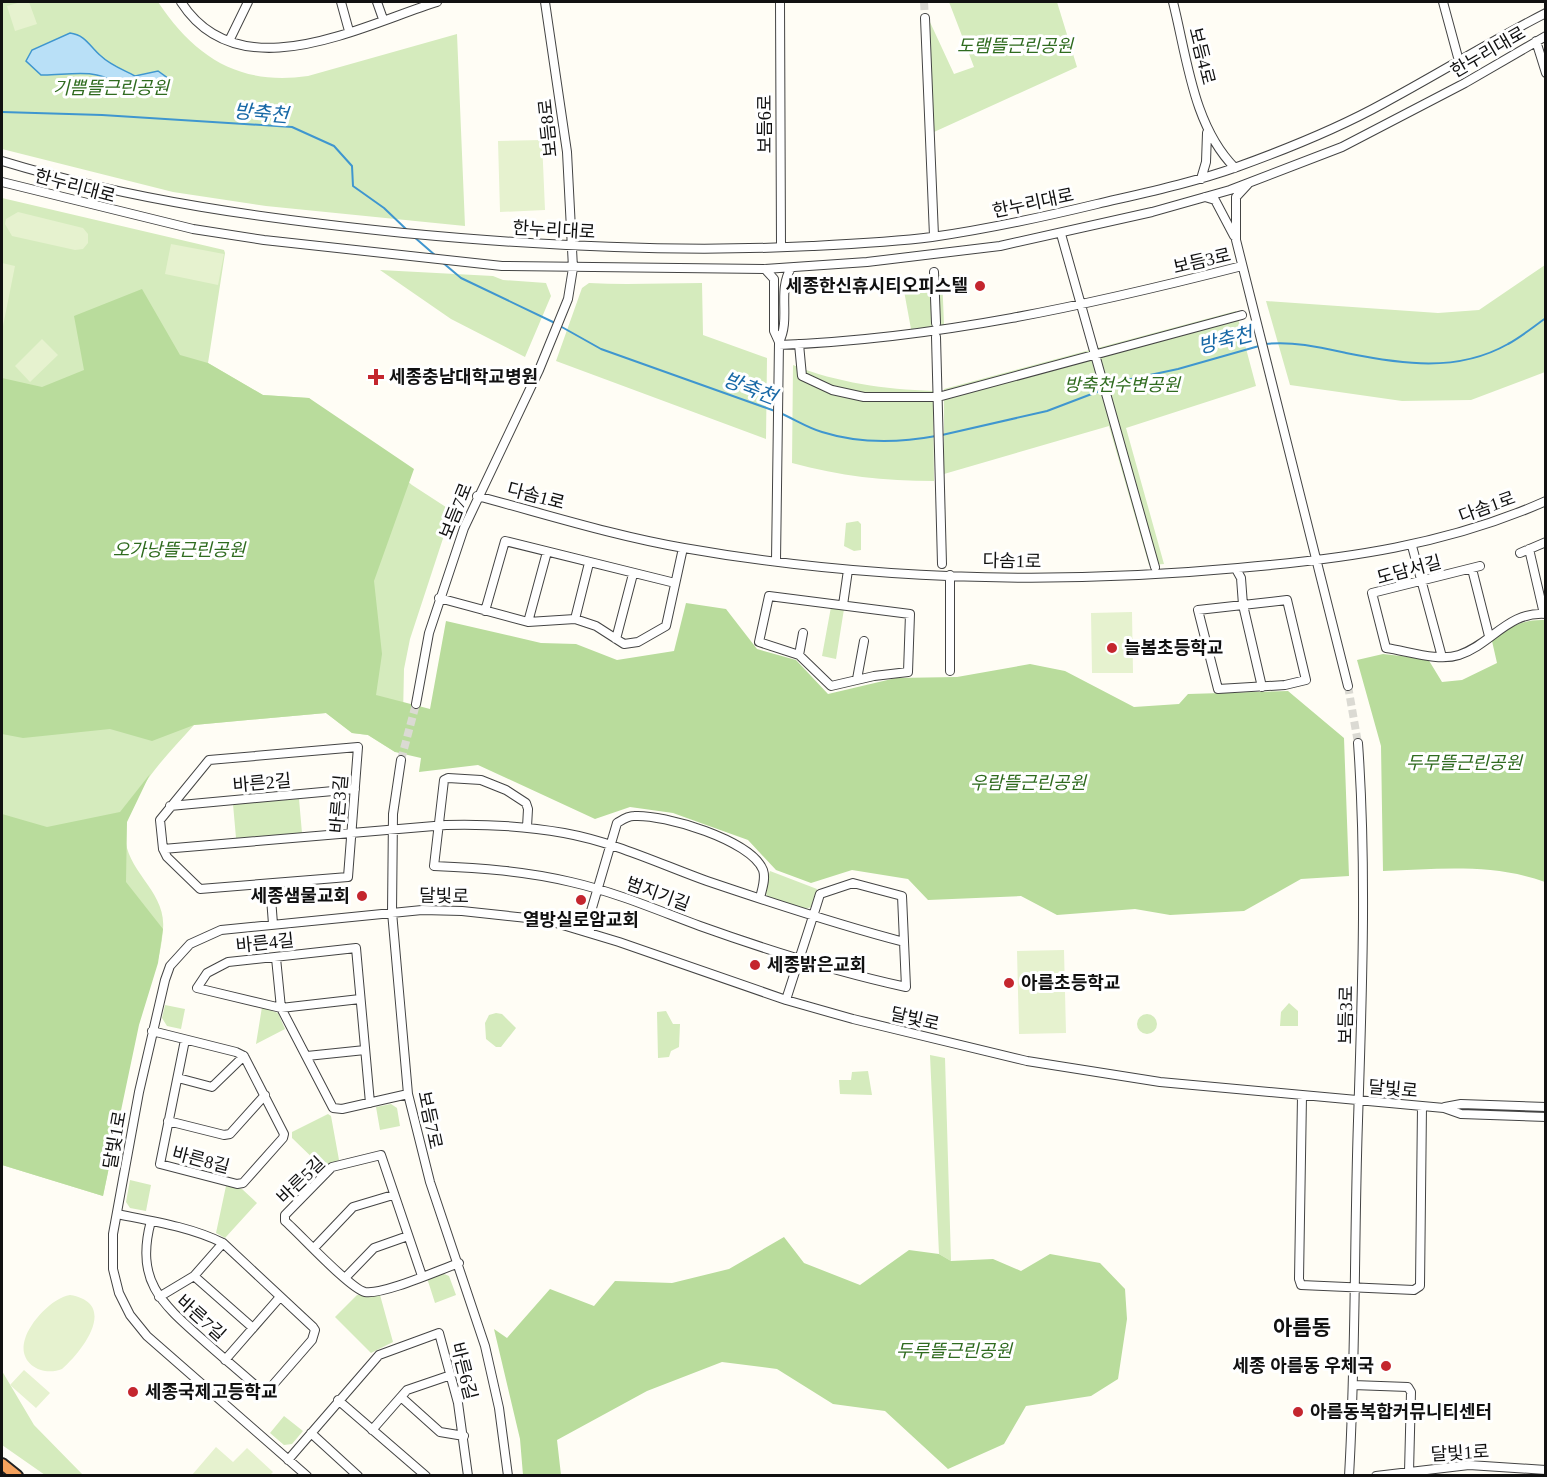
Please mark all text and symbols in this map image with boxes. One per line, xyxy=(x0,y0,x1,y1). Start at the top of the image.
street label: 한누리대로 xyxy=(1447,23,1529,81)
street label: 보듬4로 xyxy=(1185,25,1219,87)
park label: 도램뜰근린공원 xyxy=(957,36,1074,56)
park label: 기쁨뜰근린공원 xyxy=(53,78,170,98)
street label: 보듬6로 xyxy=(755,95,775,153)
street label: 보듬8로 xyxy=(535,98,561,158)
water label: 방축천 xyxy=(233,100,292,127)
street label: 한누리대로 xyxy=(32,166,118,206)
street label: 한누리대로 xyxy=(990,185,1076,221)
street label: 한누리대로 xyxy=(512,218,596,242)
street label: 보듬3로 xyxy=(1171,245,1233,277)
place label: 세종한신휴시티오피스텔 xyxy=(786,276,968,296)
marker: 세종한신휴시티오피스텔 xyxy=(973,279,987,293)
water label: 방축천 xyxy=(1196,322,1257,357)
place label: 세종충남대학교병원 xyxy=(389,367,538,387)
marker: 세종충남대학교병원 xyxy=(367,368,385,386)
water label: 방축천 xyxy=(720,368,782,409)
park label: 방축천수변공원 xyxy=(1064,375,1181,395)
street label: 다솜1로 xyxy=(505,479,567,513)
street label: 보듬7로 xyxy=(436,480,476,542)
street label: 다솜1로 xyxy=(1456,488,1518,526)
park label: 오가낭뜰근린공원 xyxy=(113,540,247,560)
street label: 다솜1로 xyxy=(982,550,1042,572)
street label: 도담서길 xyxy=(1374,552,1444,588)
place label: 늘봄초등학교 xyxy=(1124,638,1223,658)
marker: 늘봄초등학교 xyxy=(1105,641,1119,655)
park label: 두무뜰근린공원 xyxy=(1406,753,1523,773)
street label: 바른2길 xyxy=(232,770,292,796)
park label: 우람뜰근린공원 xyxy=(970,773,1087,793)
street label: 바른3길 xyxy=(326,774,352,834)
street label: 범지기길 xyxy=(623,873,693,915)
place label: 세종샘물교회 xyxy=(251,886,350,906)
street label: 달빛로 xyxy=(419,886,469,906)
marker: 세종샘물교회 xyxy=(355,889,369,903)
marker: 열방실로암교회 xyxy=(574,893,588,907)
place label: 열방실로암교회 xyxy=(523,910,639,930)
street label: 바른4길 xyxy=(235,930,295,956)
place label: 세종밝은교회 xyxy=(767,955,866,975)
marker: 세종밝은교회 xyxy=(748,958,762,972)
place label: 아름초등학교 xyxy=(1021,973,1120,993)
marker: 아름초등학교 xyxy=(1002,976,1016,990)
street label: 보듬3로 xyxy=(1335,985,1357,1045)
street label: 달빛로 xyxy=(889,1004,941,1034)
street label: 달빛로 xyxy=(1367,1077,1419,1101)
street label: 보듬7로 xyxy=(414,1089,446,1151)
street label: 달빛1로 xyxy=(100,1109,130,1171)
street label: 바른8길 xyxy=(170,1143,232,1177)
street label: 바른5길 xyxy=(273,1152,329,1208)
street label: 바른7길 xyxy=(173,1291,229,1345)
district label: 아름동 xyxy=(1273,1316,1331,1340)
street label: 바른6길 xyxy=(447,1340,481,1402)
park label: 두루뜰근린공원 xyxy=(896,1341,1013,1361)
place label: 세종 아름동 우체국 xyxy=(1233,1356,1374,1376)
marker: 세종 아름동 우체국 xyxy=(1379,1359,1393,1373)
place label: 세종국제고등학교 xyxy=(145,1382,277,1402)
marker: 세종국제고등학교 xyxy=(126,1385,140,1399)
place label: 아름동복합커뮤니티센터 xyxy=(1310,1402,1492,1422)
marker: 아름동복합커뮤니티센터 xyxy=(1291,1405,1305,1419)
street label: 달빛1로 xyxy=(1430,1441,1490,1465)

